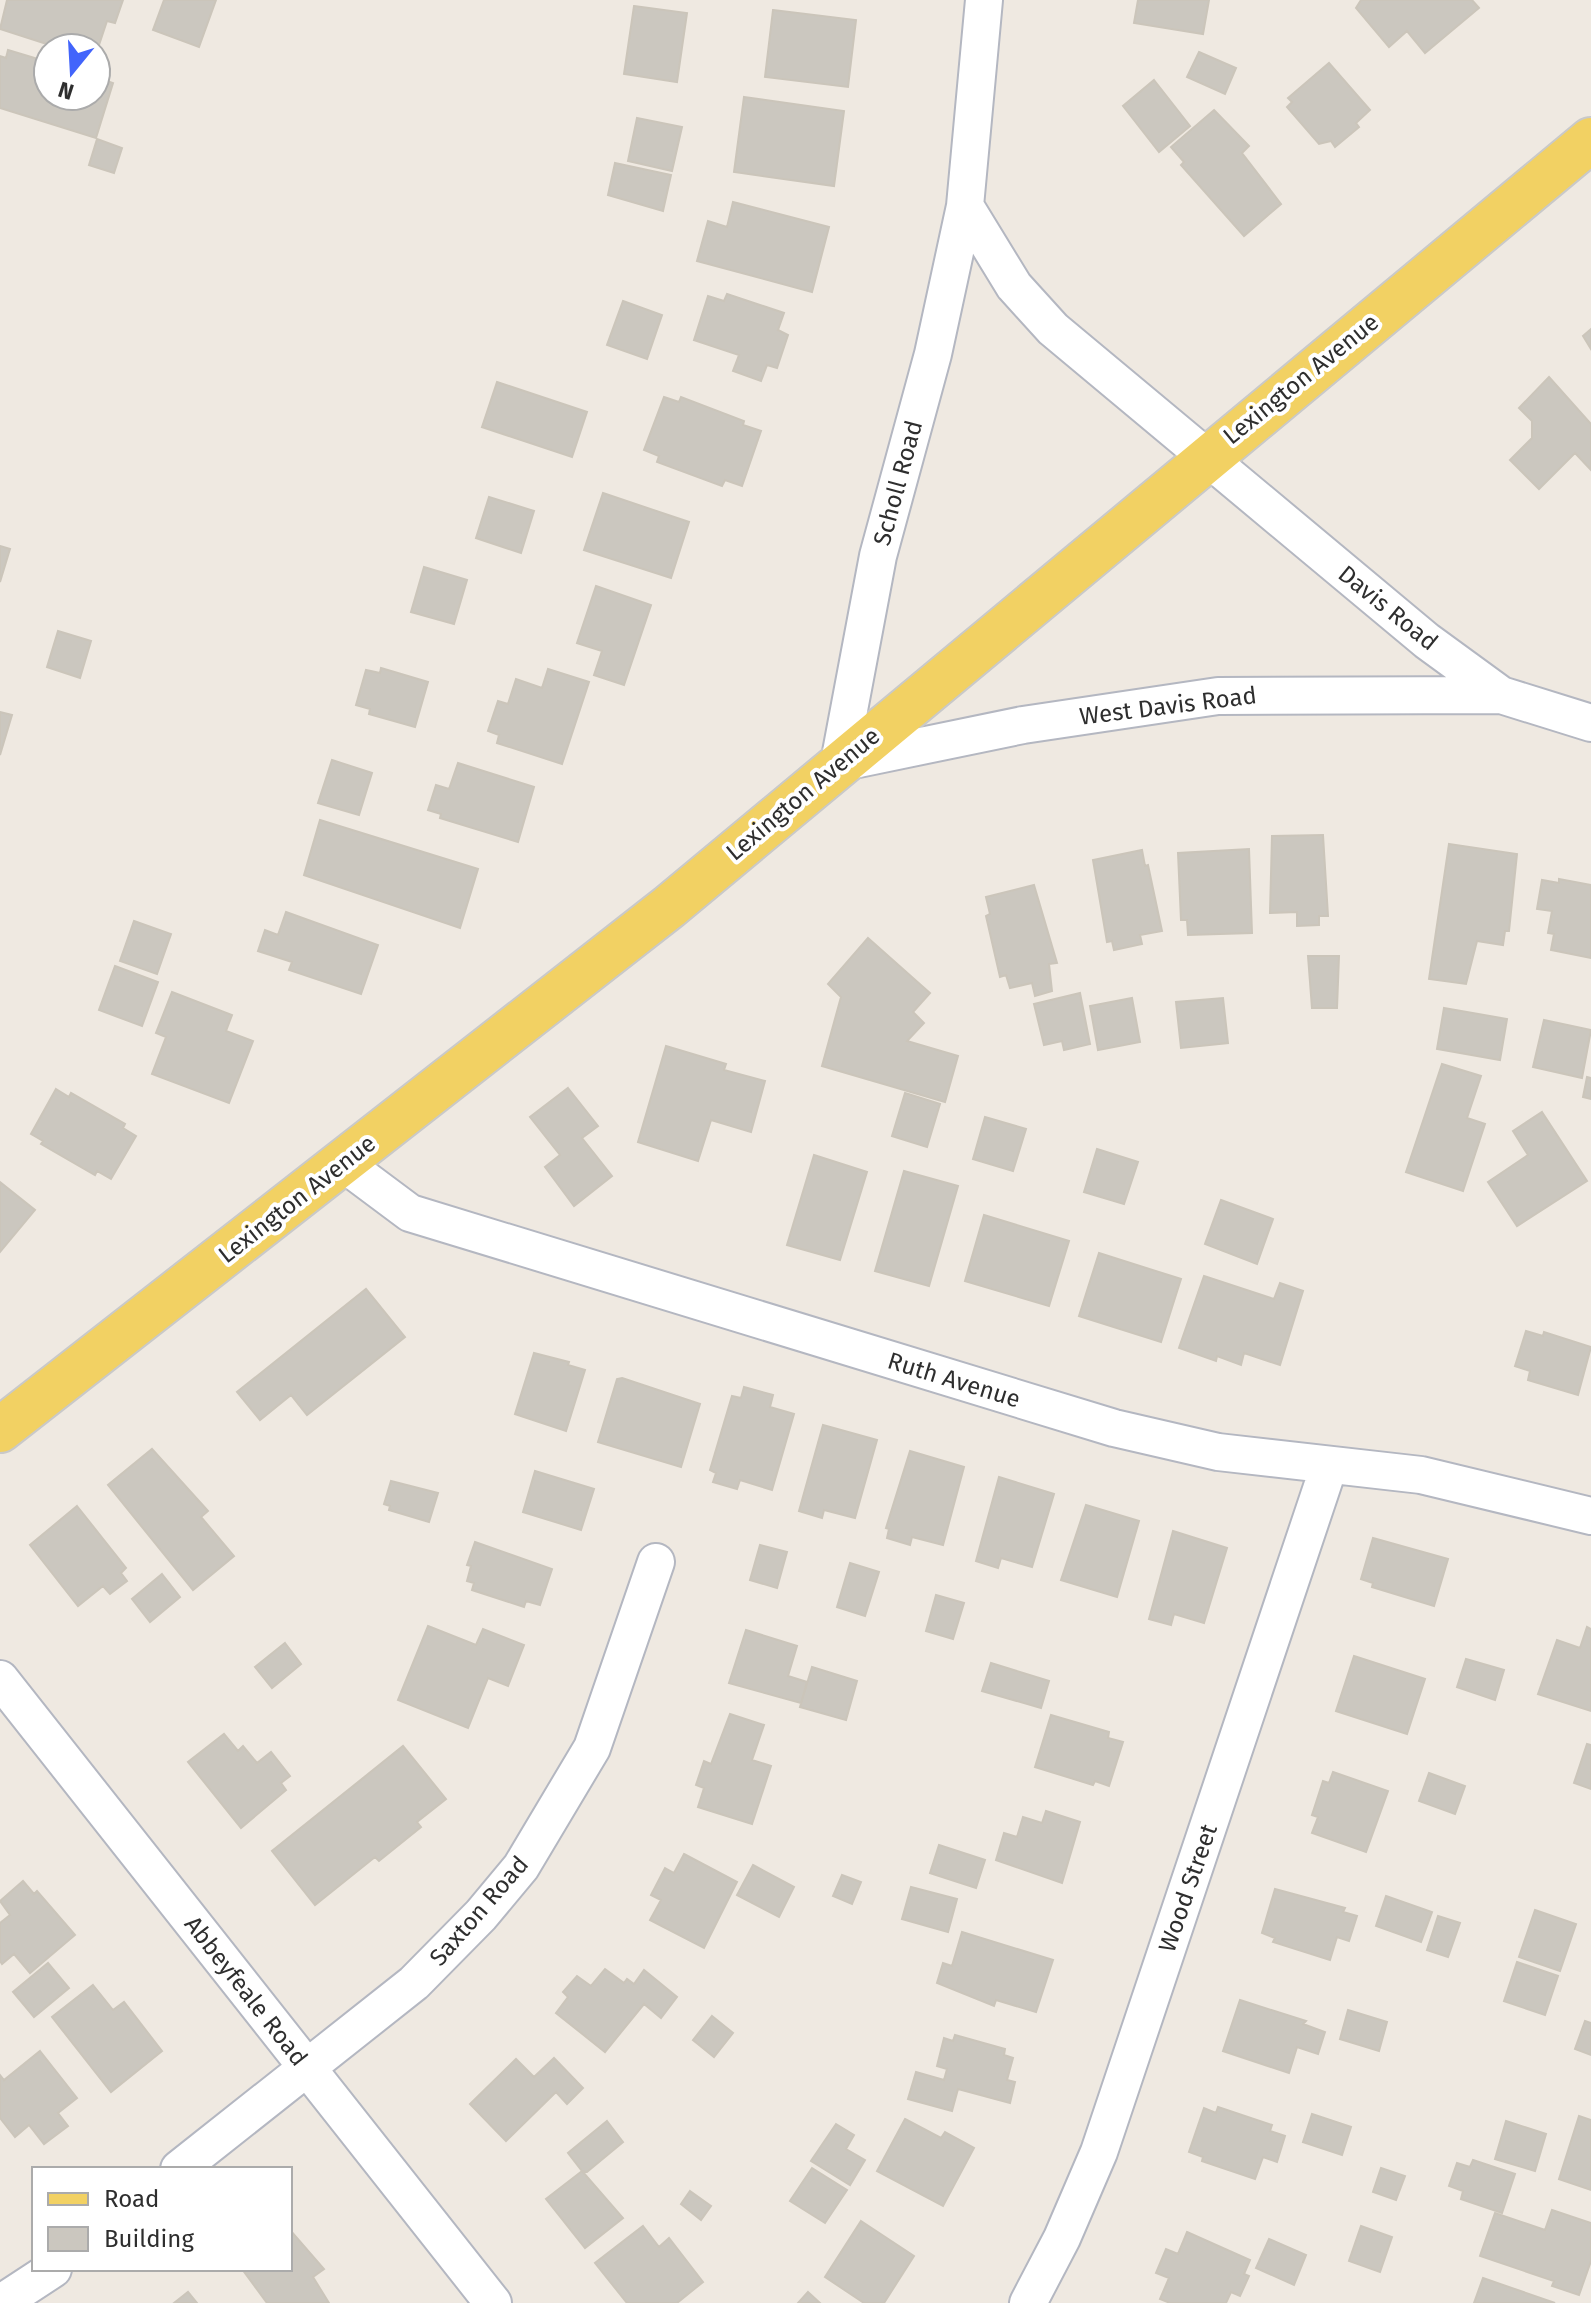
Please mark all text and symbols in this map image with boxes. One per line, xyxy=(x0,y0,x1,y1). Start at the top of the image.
north arrow xyxy=(32,32,112,112)
text: N xyxy=(55,75,77,106)
street label: Lexington Avenue xyxy=(1218,308,1384,450)
street label: Scholl Road xyxy=(868,417,928,549)
street label: Davis Road xyxy=(1333,560,1443,656)
street label: West Davis Road xyxy=(1078,681,1258,731)
street label: Lexington Avenue xyxy=(721,722,885,866)
street label: Lexington Avenue xyxy=(213,1129,381,1269)
street label: Ruth Avenue xyxy=(884,1347,1024,1413)
street label: Wood Street xyxy=(1153,1820,1223,1956)
street label: Saxton Road xyxy=(424,1851,534,1971)
street label: Abbeyfeale Road xyxy=(179,1911,313,2071)
legend xyxy=(32,2167,292,2271)
text: Road xyxy=(104,2185,159,2213)
text: Building xyxy=(104,2225,194,2253)

